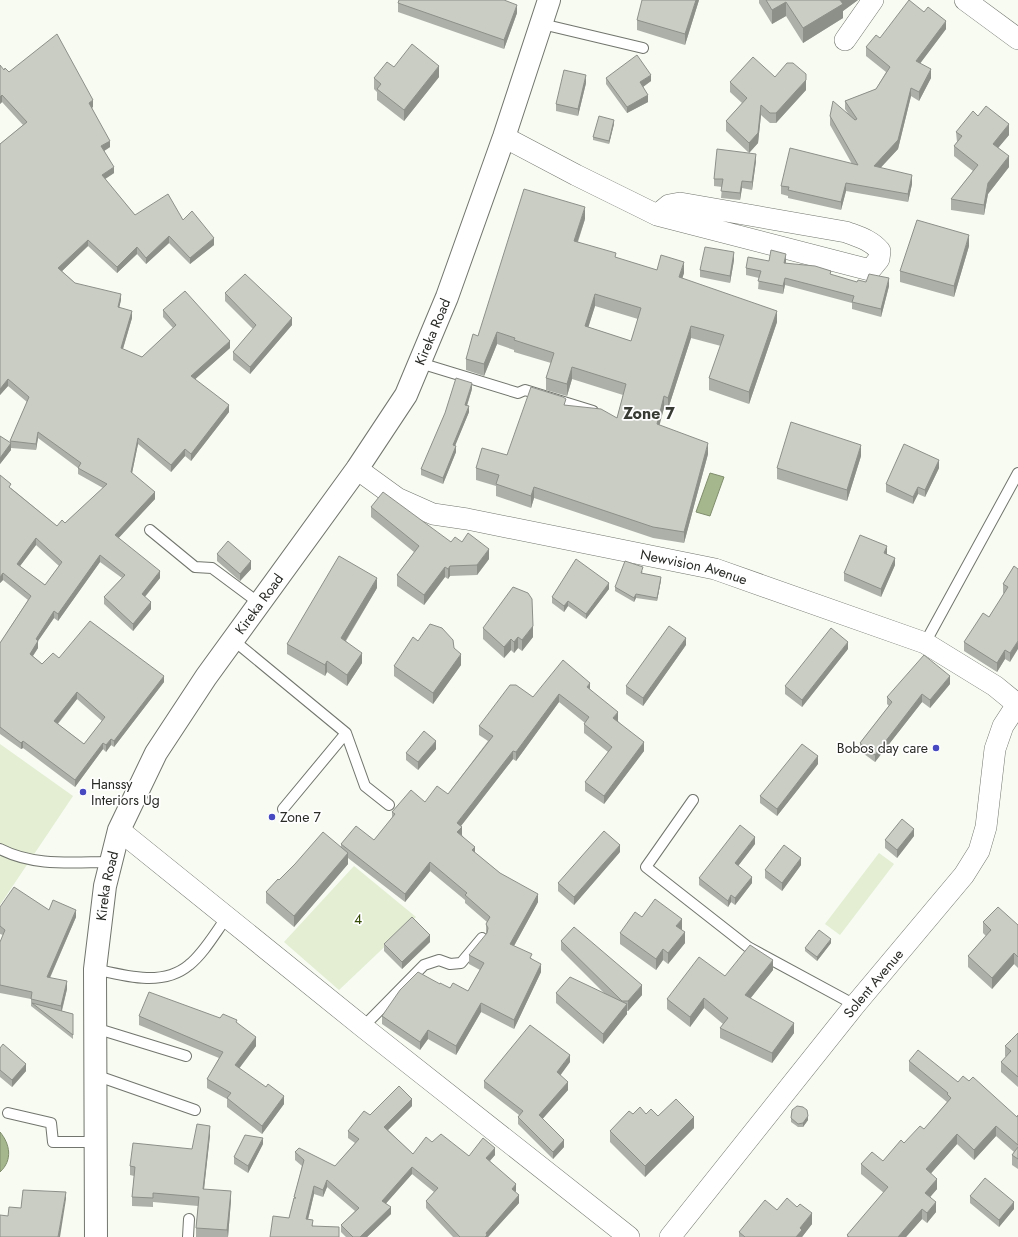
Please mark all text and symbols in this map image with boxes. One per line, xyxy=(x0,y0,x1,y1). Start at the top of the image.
street label: Kireka Road xyxy=(410,295,455,368)
district label: Zone 7 xyxy=(623,402,675,425)
street label: Newvision Avenue xyxy=(638,544,750,590)
street label: Kireka Road xyxy=(230,569,288,638)
place label: Bobos day care xyxy=(837,738,928,758)
marker: Bobos day care xyxy=(931,743,941,753)
place label: Hanssy Interiors Ug xyxy=(91,774,160,810)
marker: Hanssy Interiors Ug xyxy=(78,787,88,797)
place label: Zone 7 xyxy=(280,807,322,827)
marker: Zone 7 xyxy=(267,812,277,822)
street label: Kireka Road xyxy=(91,849,123,922)
park label: 4 xyxy=(354,909,362,929)
street label: Solent Avenue xyxy=(838,945,908,1022)

